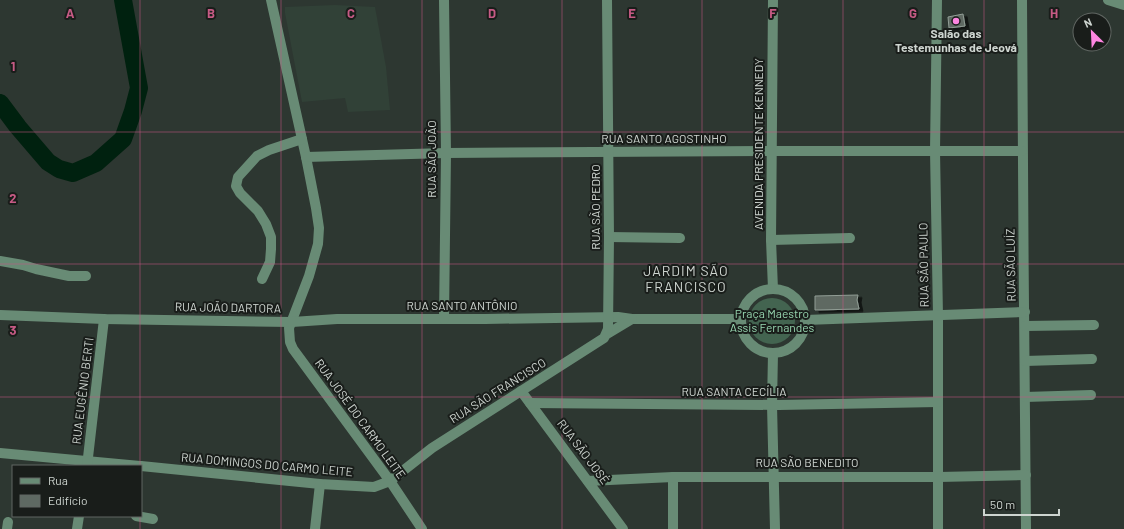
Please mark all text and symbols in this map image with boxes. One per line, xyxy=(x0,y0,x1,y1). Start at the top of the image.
text: A xyxy=(66,5,75,21)
text: B xyxy=(207,5,215,21)
text: C xyxy=(347,5,355,21)
text: D xyxy=(488,5,496,21)
text: E xyxy=(628,5,636,21)
text: F xyxy=(769,5,777,21)
text: G xyxy=(909,5,917,21)
text: H xyxy=(1050,5,1058,21)
north arrow xyxy=(1072,12,1112,52)
text: N xyxy=(1082,15,1094,30)
marker: Salão das Testemunhas de Jeová xyxy=(951,16,961,26)
place label: Salão das Testemunhas de Jeová xyxy=(895,26,1017,54)
text: 1 xyxy=(11,58,15,74)
street label: AVENIDA PRESIDENTE KENNEDY xyxy=(751,58,765,230)
street label: RUA SÃO JOÃO xyxy=(424,120,438,198)
street label: RUA SANTO AGOSTINHO xyxy=(601,131,727,145)
street label: RUA SÃO PEDRO xyxy=(588,164,602,250)
text: 2 xyxy=(9,190,17,206)
street label: RUA SÃO PAULO xyxy=(915,223,931,308)
street label: RUA SÃO LUÍZ xyxy=(1002,228,1018,302)
district label: JARDIM SÃO FRANCISCO xyxy=(643,262,729,295)
street label: RUA SANTO ANTÔNIO xyxy=(406,298,518,312)
street label: RUA JOÃO DARTORA xyxy=(175,299,281,315)
park label: Praça Maestro Assis Fernandes xyxy=(730,306,815,334)
text: 3 xyxy=(9,322,17,338)
street label: RUA EUGÊNIO BERTI xyxy=(69,337,95,445)
street label: RUA SÃO FRANCISCO xyxy=(447,355,548,425)
street label: RUA JOSÉ DO CARMO LEITE xyxy=(313,356,409,481)
street label: RUA SANTA CECÍLIA xyxy=(681,384,787,398)
street label: RUA SÃO JOSÉ xyxy=(555,416,613,486)
street label: RUA DOMINGOS DO CARMO LEITE xyxy=(181,450,354,478)
street label: RUA SÃO BENEDITO xyxy=(756,455,858,469)
legend xyxy=(12,465,142,517)
text: Rua xyxy=(48,473,68,487)
scale bar xyxy=(984,491,1059,517)
text: Edifício xyxy=(48,493,88,507)
text: 50 m xyxy=(990,497,1015,511)

